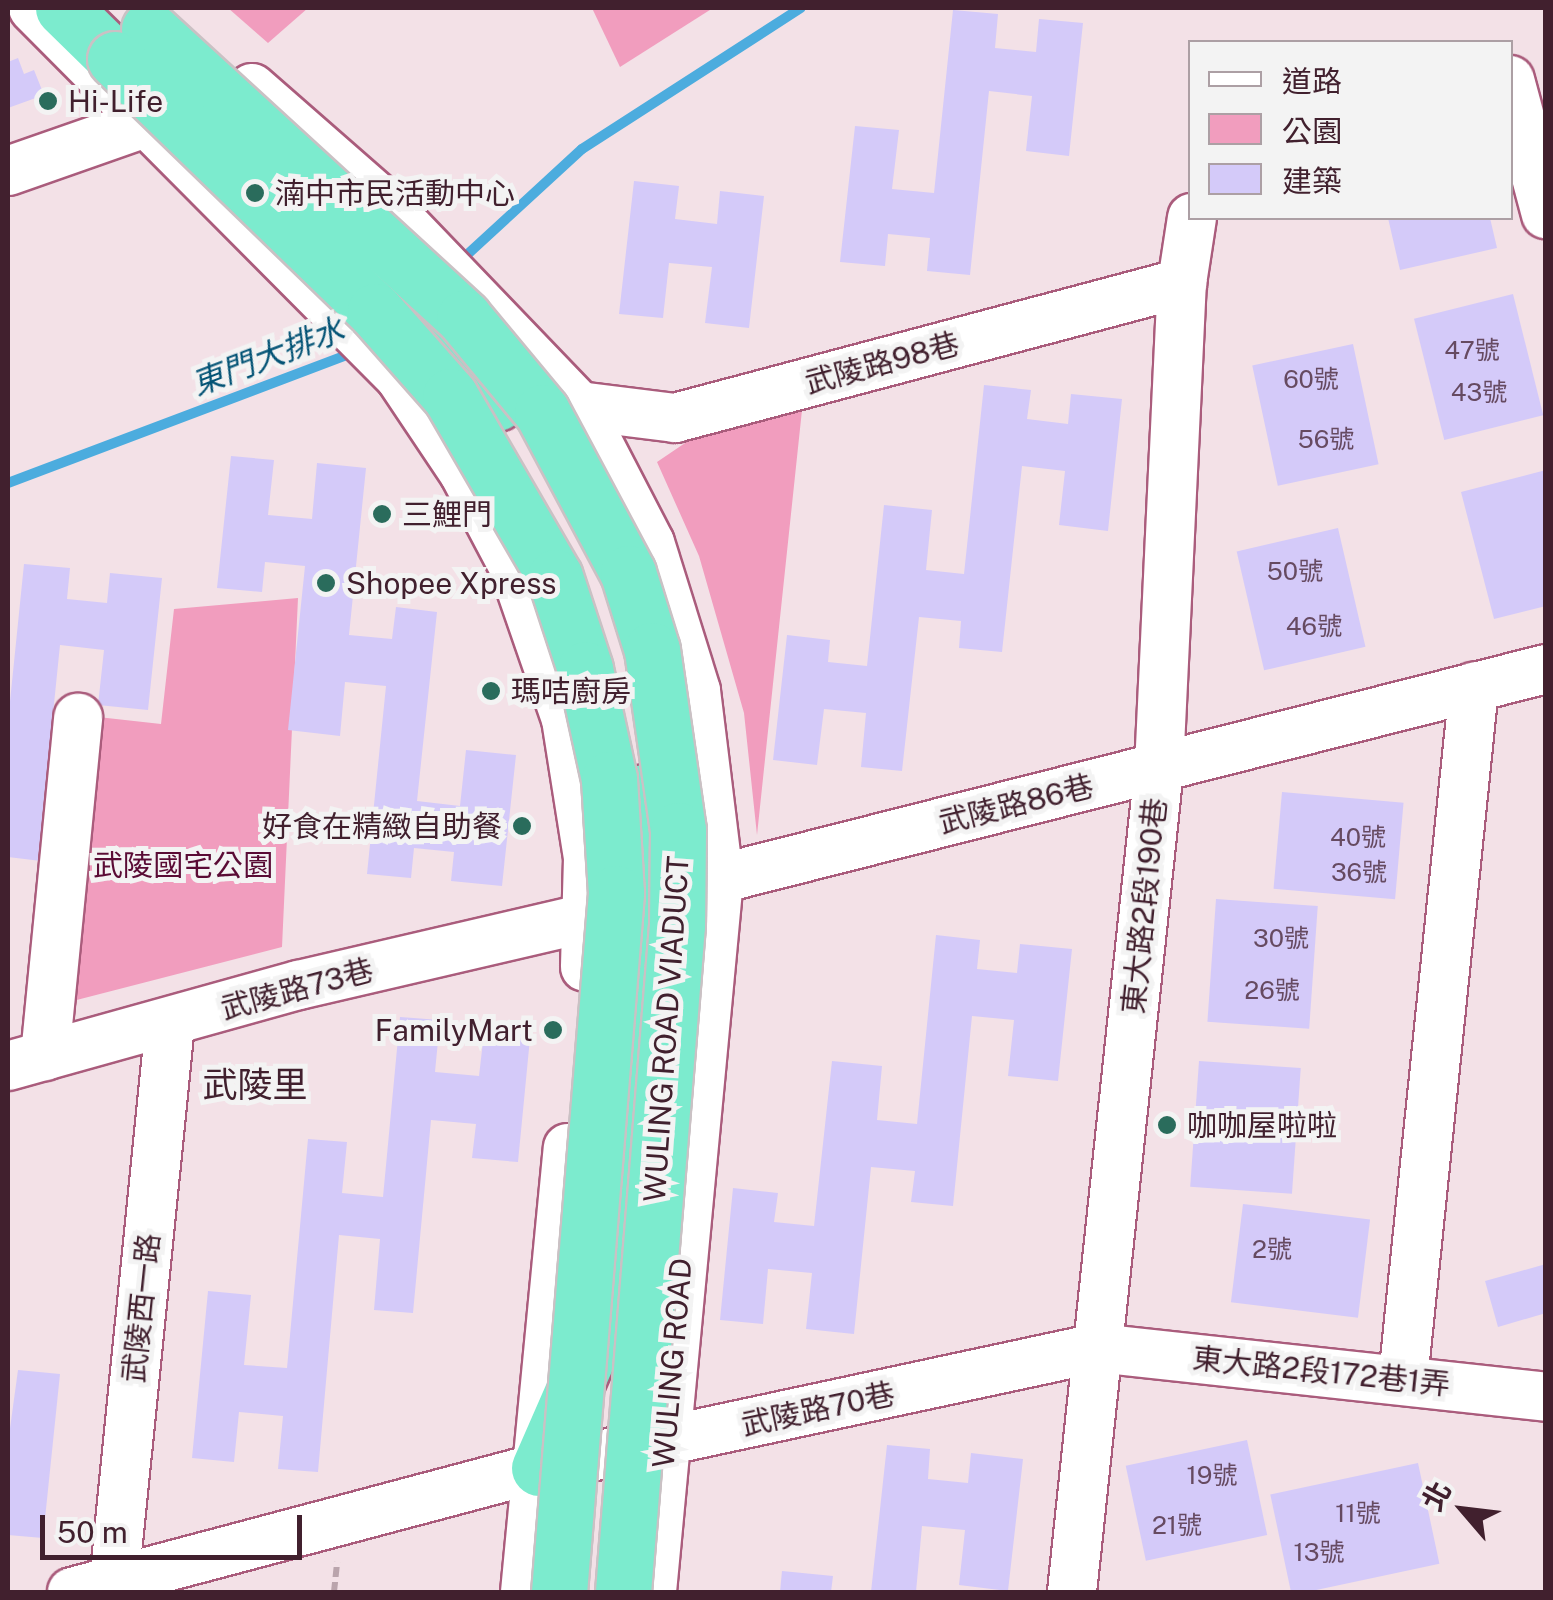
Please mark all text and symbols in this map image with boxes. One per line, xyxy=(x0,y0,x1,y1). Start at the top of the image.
legend xyxy=(1188,40,1513,220)
text: 道路 xyxy=(1282,63,1342,99)
place label: Hi-Life xyxy=(68,83,163,119)
marker: Hi-Life xyxy=(37,90,59,112)
text: 公園 xyxy=(1282,113,1342,149)
text: 建築 xyxy=(1282,163,1342,199)
place label: 湳中市民活動中心 xyxy=(275,175,515,211)
marker: 湳中市民活動中心 xyxy=(244,182,266,204)
water label: 東門大排水 xyxy=(186,310,350,404)
street label: 武陵路98巷 xyxy=(801,325,963,401)
house number: 47號 xyxy=(1444,335,1500,365)
house number: 60號 xyxy=(1283,364,1339,394)
house number: 43號 xyxy=(1451,377,1507,407)
house number: 56號 xyxy=(1298,424,1354,454)
place label: 三鯉門 xyxy=(402,496,492,532)
marker: 三鯉門 xyxy=(371,503,393,525)
house number: 50號 xyxy=(1267,556,1323,586)
place label: Shopee Xpress xyxy=(346,565,557,601)
marker: Shopee Xpress xyxy=(315,572,337,594)
house number: 46號 xyxy=(1286,611,1342,641)
place label: 瑪咭廚房 xyxy=(511,673,631,709)
marker: 瑪咭廚房 xyxy=(480,680,502,702)
street label: 武陵路86巷 xyxy=(935,767,1097,841)
street label: 東大路2段190巷 xyxy=(1115,796,1173,1016)
place label: 好食在精緻自助餐 xyxy=(262,808,502,844)
marker: 好食在精緻自助餐 xyxy=(511,815,533,837)
house number: 40號 xyxy=(1330,822,1386,852)
park label: 武陵國宅公園 xyxy=(93,847,273,883)
street label: WULING ROAD VIADUCT xyxy=(636,854,696,1204)
house number: 36號 xyxy=(1331,857,1387,887)
house number: 30號 xyxy=(1253,923,1309,953)
street label: 武陵路73巷 xyxy=(217,951,377,1027)
house number: 26號 xyxy=(1244,975,1300,1005)
place label: FamilyMart xyxy=(375,1012,533,1048)
marker: FamilyMart xyxy=(542,1019,564,1041)
district label: 武陵里 xyxy=(203,1064,307,1106)
place label: 咖咖屋啦啦 xyxy=(1187,1107,1337,1143)
marker: 咖咖屋啦啦 xyxy=(1156,1114,1178,1136)
street label: 武陵西一路 xyxy=(115,1232,167,1384)
house number: 2號 xyxy=(1252,1234,1292,1264)
street label: WULING ROAD xyxy=(645,1257,699,1469)
street label: 東大路2段172巷1弄 xyxy=(1191,1340,1451,1402)
street label: 武陵路70巷 xyxy=(738,1375,898,1443)
house number: 19號 xyxy=(1187,1460,1237,1490)
north arrow xyxy=(1413,1460,1513,1560)
text: 北 xyxy=(1415,1476,1457,1516)
scale bar xyxy=(45,1495,308,1557)
house number: 11號 xyxy=(1335,1498,1381,1528)
house number: 21號 xyxy=(1152,1510,1202,1540)
text: 50 m xyxy=(57,1514,128,1550)
house number: 13號 xyxy=(1294,1537,1344,1567)

